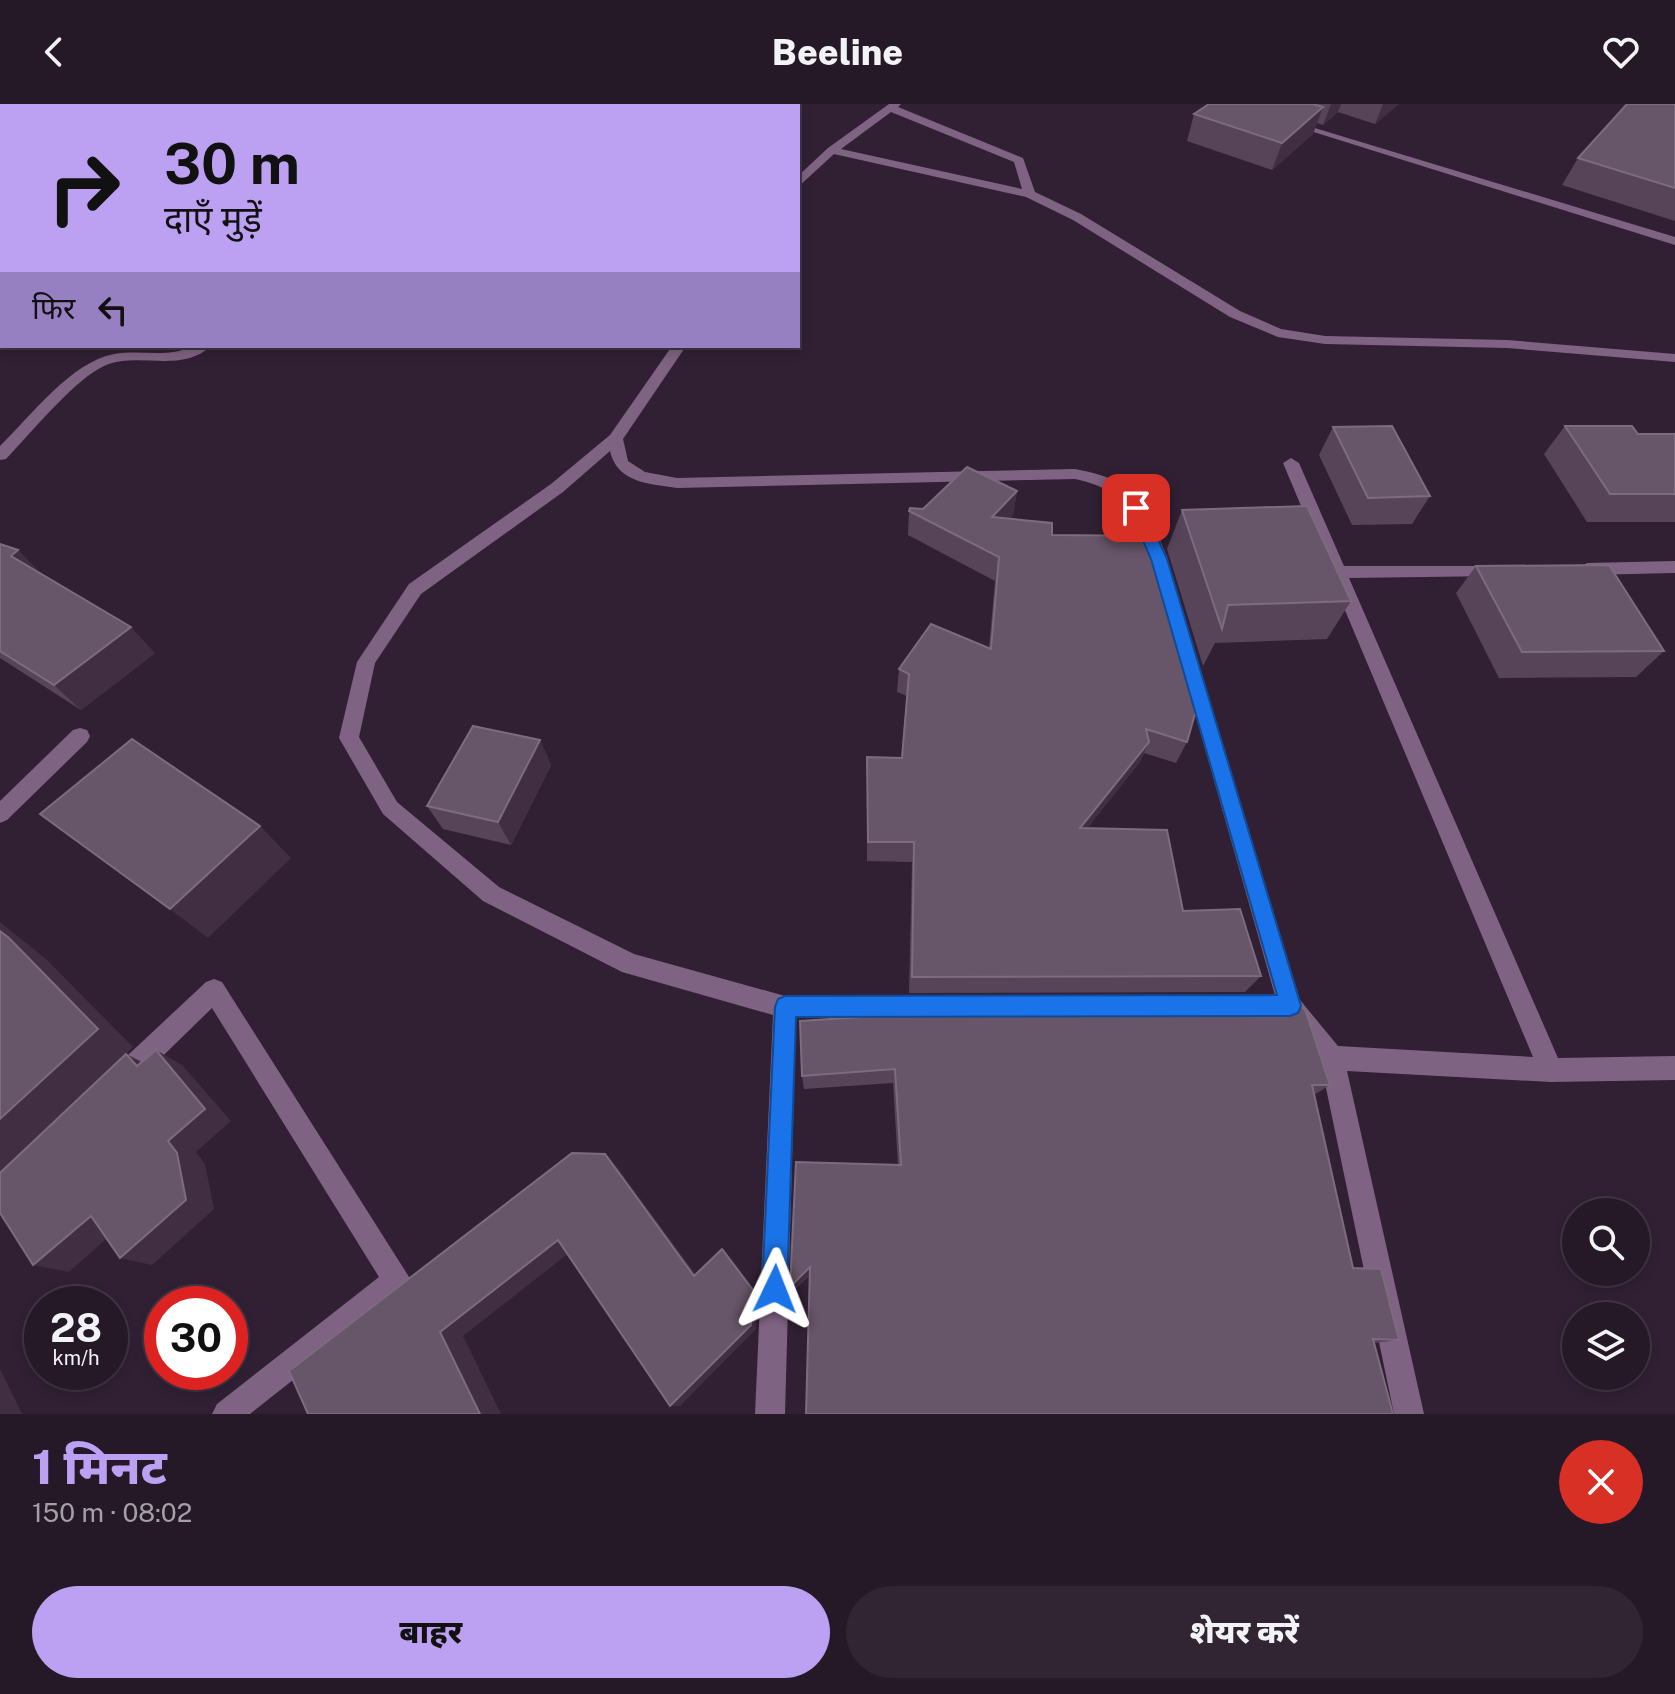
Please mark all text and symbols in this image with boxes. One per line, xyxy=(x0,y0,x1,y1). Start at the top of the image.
icon: back xyxy=(32,30,76,74)
icon: heart xyxy=(1599,30,1643,74)
text: Beeline xyxy=(772,31,903,73)
text: 30 m xyxy=(164,131,300,197)
icon: right xyxy=(32,136,136,240)
text: दाएँ मुड़ें xyxy=(164,198,262,240)
icon: left xyxy=(91,288,135,332)
text: फिर xyxy=(32,290,75,326)
pin xyxy=(1102,474,1170,542)
icon: arrive xyxy=(1114,486,1158,530)
map controls xyxy=(1562,1198,1650,1390)
button: search xyxy=(1562,1198,1650,1286)
position arrow xyxy=(733,1247,817,1331)
speed limit sign: 30 xyxy=(144,1286,248,1390)
button: layers xyxy=(1562,1302,1650,1390)
text: 28 xyxy=(50,1304,102,1351)
text: km/h xyxy=(52,1346,100,1370)
text: 1 मिनट xyxy=(32,1438,167,1495)
button: close xyxy=(1559,1440,1643,1524)
text: 150 m · 08:02 xyxy=(32,1497,192,1528)
button: बाहर xyxy=(32,1586,830,1678)
button: शेयर करें xyxy=(846,1586,1643,1678)

